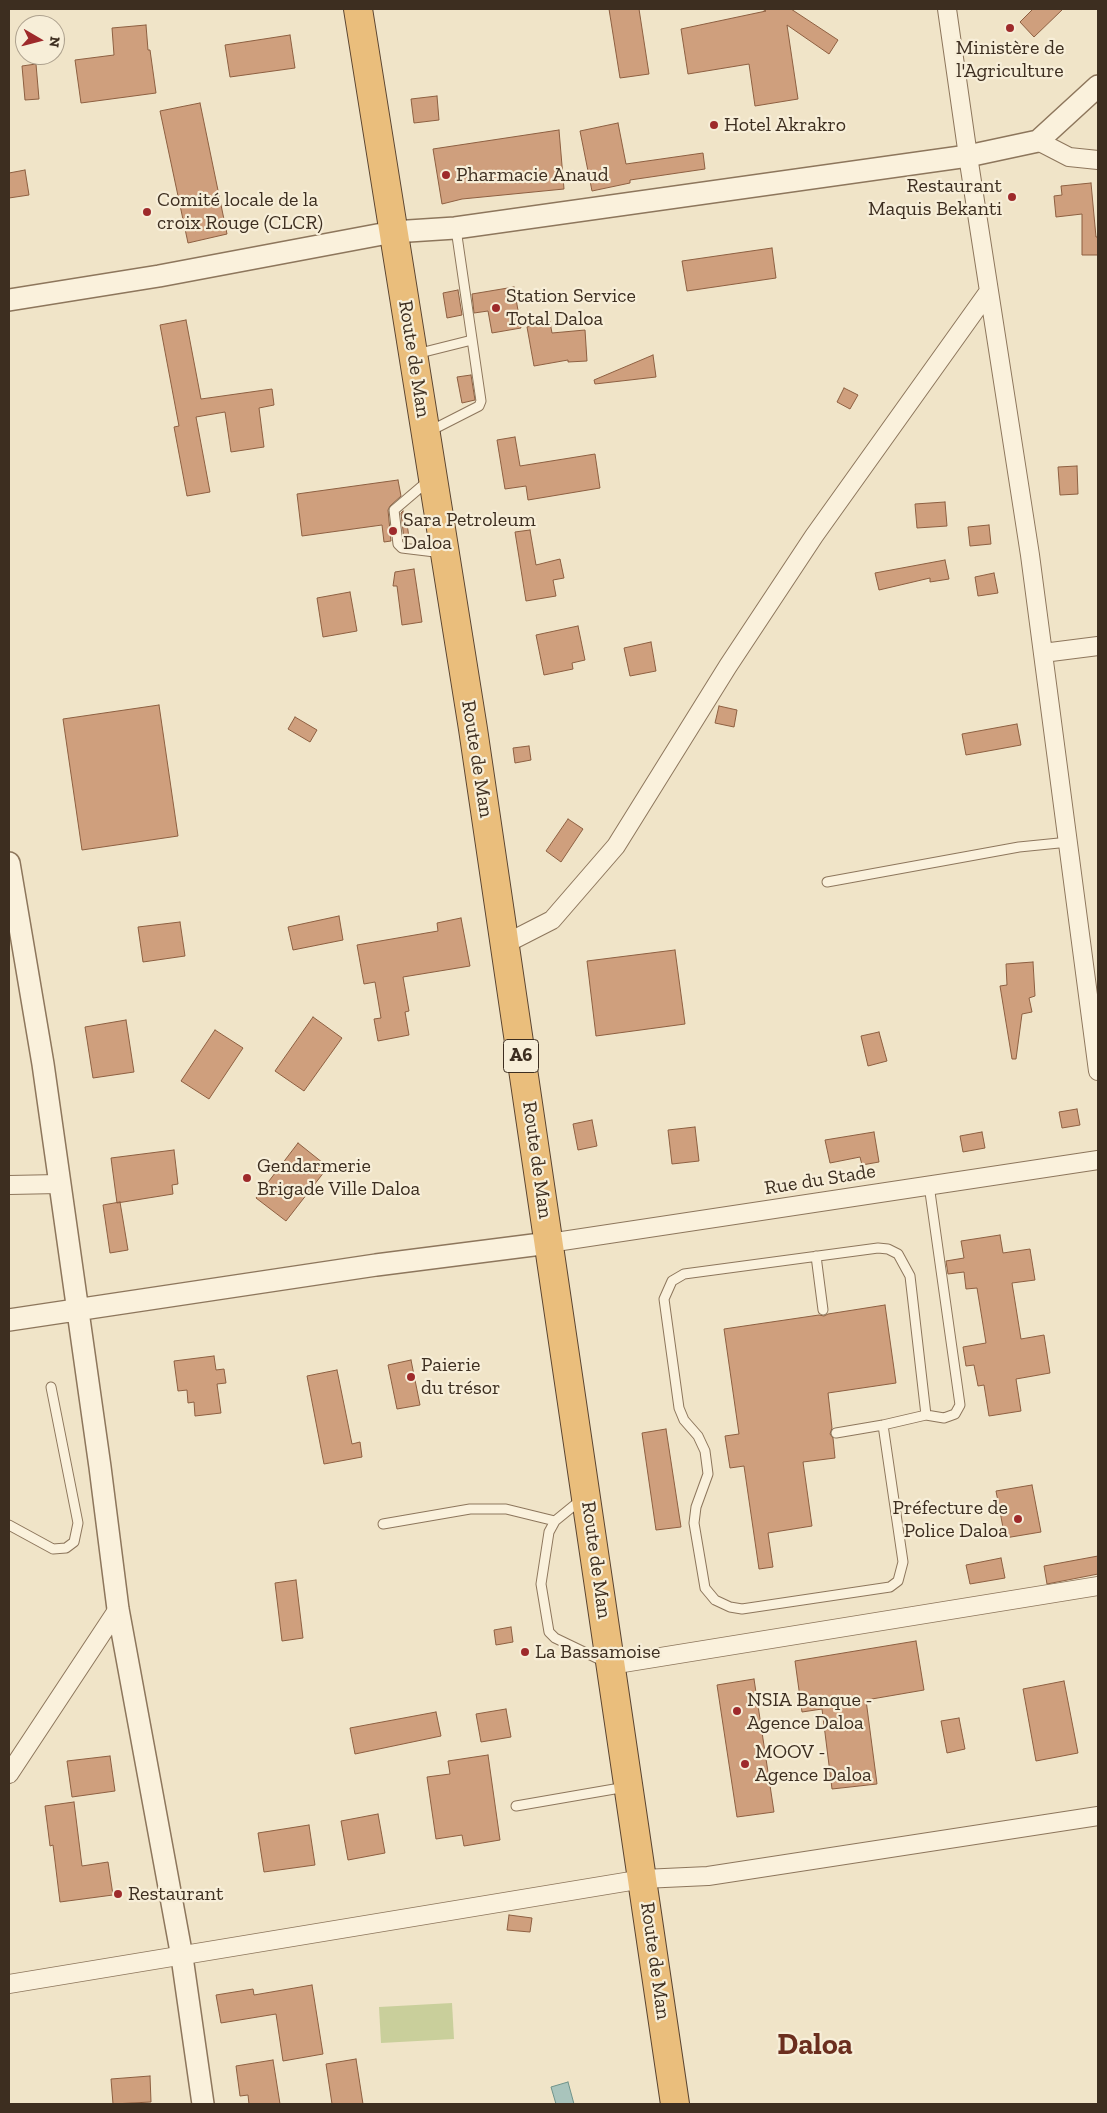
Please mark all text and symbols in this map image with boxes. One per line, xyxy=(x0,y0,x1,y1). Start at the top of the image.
north arrow xyxy=(15,15,65,65)
marker: Ministère de l'Agriculture xyxy=(1004,22,1016,34)
text: N xyxy=(45,36,64,48)
place label: Ministère de l'Agriculture xyxy=(956,36,1064,83)
place label: Hotel Akrakro xyxy=(724,113,846,137)
marker: Hotel Akrakro xyxy=(708,119,720,131)
place label: Pharmacie Anaud xyxy=(456,163,609,187)
marker: Pharmacie Anaud xyxy=(440,169,452,181)
place label: Restaurant Maquis Bekanti xyxy=(868,174,1002,221)
place label: Comité locale de la croix Rouge (CLCR) xyxy=(157,188,323,235)
marker: Restaurant Maquis Bekanti xyxy=(1006,191,1018,203)
marker: Comité locale de la croix Rouge (CLCR) xyxy=(141,206,153,218)
place label: Station Service Total Daloa xyxy=(506,284,636,331)
street label: Route de Man xyxy=(393,299,435,419)
marker: Station Service Total Daloa xyxy=(490,302,502,314)
place label: Sara Petroleum Daloa xyxy=(403,508,536,555)
marker: Sara Petroleum Daloa xyxy=(387,525,399,537)
street label: Route de Man xyxy=(456,699,498,819)
road number: A6 xyxy=(504,1040,538,1072)
street label: Route de Man xyxy=(517,1100,557,1220)
place label: Gendarmerie Brigade Ville Daloa xyxy=(257,1154,420,1201)
street label: Rue du Stade xyxy=(763,1159,877,1201)
marker: Gendarmerie Brigade Ville Daloa xyxy=(241,1172,253,1184)
place label: Paierie du trésor xyxy=(421,1353,500,1400)
marker: Paierie du trésor xyxy=(405,1371,417,1383)
place label: Préfecture de Police Daloa xyxy=(892,1496,1008,1543)
street label: Route de Man xyxy=(576,1500,616,1620)
marker: Préfecture de Police Daloa xyxy=(1012,1513,1024,1525)
place label: La Bassamoise xyxy=(535,1640,660,1664)
marker: La Bassamoise xyxy=(519,1646,531,1658)
place label: NSIA Banque - Agence Daloa xyxy=(747,1688,872,1735)
marker: NSIA Banque - Agence Daloa xyxy=(731,1705,743,1717)
place label: MOOV - Agence Daloa xyxy=(755,1740,872,1787)
marker: MOOV - Agence Daloa xyxy=(739,1758,751,1770)
place label: Restaurant xyxy=(128,1882,223,1906)
marker: Restaurant xyxy=(112,1888,124,1900)
street label: Route de Man xyxy=(635,1901,675,2021)
district label: Daloa xyxy=(777,2027,853,2063)

